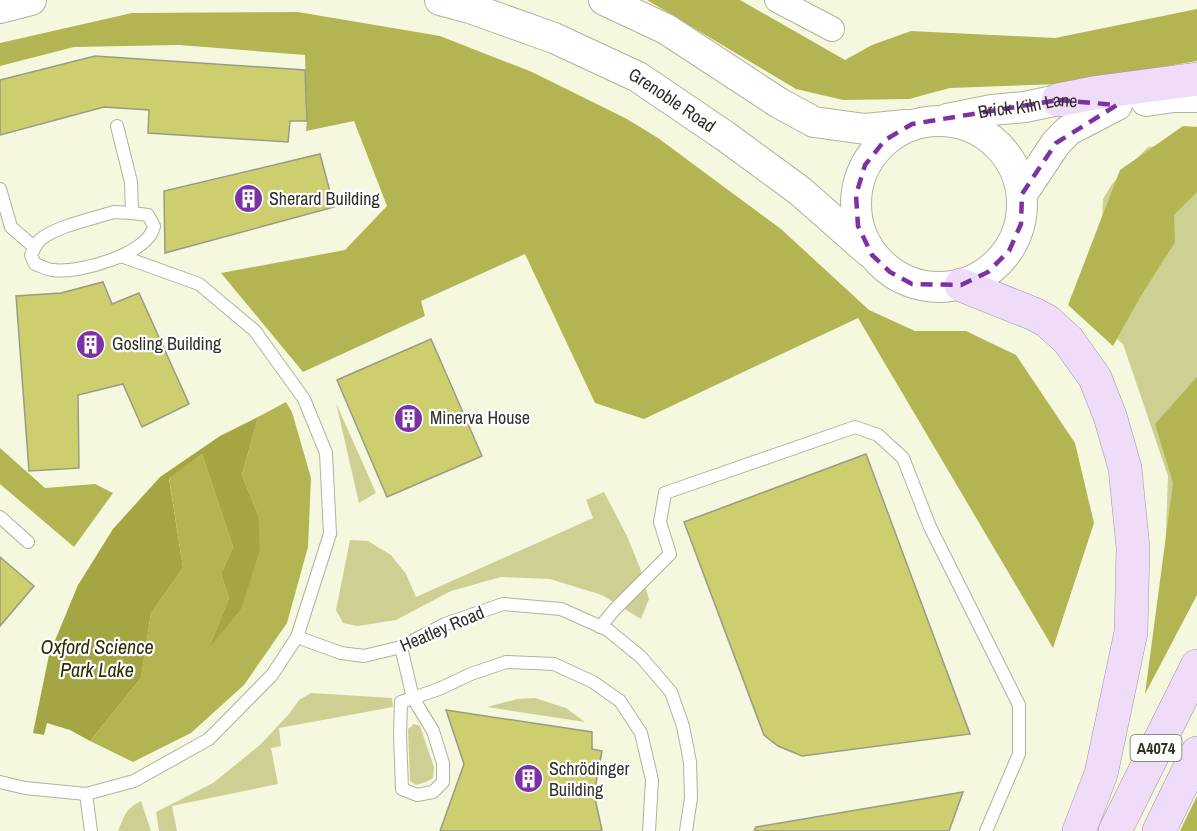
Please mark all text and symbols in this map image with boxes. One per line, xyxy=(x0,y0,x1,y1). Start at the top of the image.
street label: Grenoble Road xyxy=(625,61,721,138)
street label: Brick Kiln Lane xyxy=(976,87,1078,125)
building icon: Sherard Building xyxy=(232,183,264,215)
place label: Sherard Building xyxy=(269,186,381,211)
building icon: Gosling Building xyxy=(75,328,107,360)
place label: Gosling Building xyxy=(112,331,222,356)
building icon: Minerva House xyxy=(393,402,425,434)
place label: Minerva House xyxy=(430,405,530,430)
street label: Heatley Road xyxy=(396,600,488,658)
water label: Oxford Science Park Lake xyxy=(40,633,154,683)
road number: A4074 xyxy=(1130,735,1182,761)
place label: Schrödinger Building xyxy=(549,756,629,802)
building icon: Schrödinger Building xyxy=(512,763,544,795)

